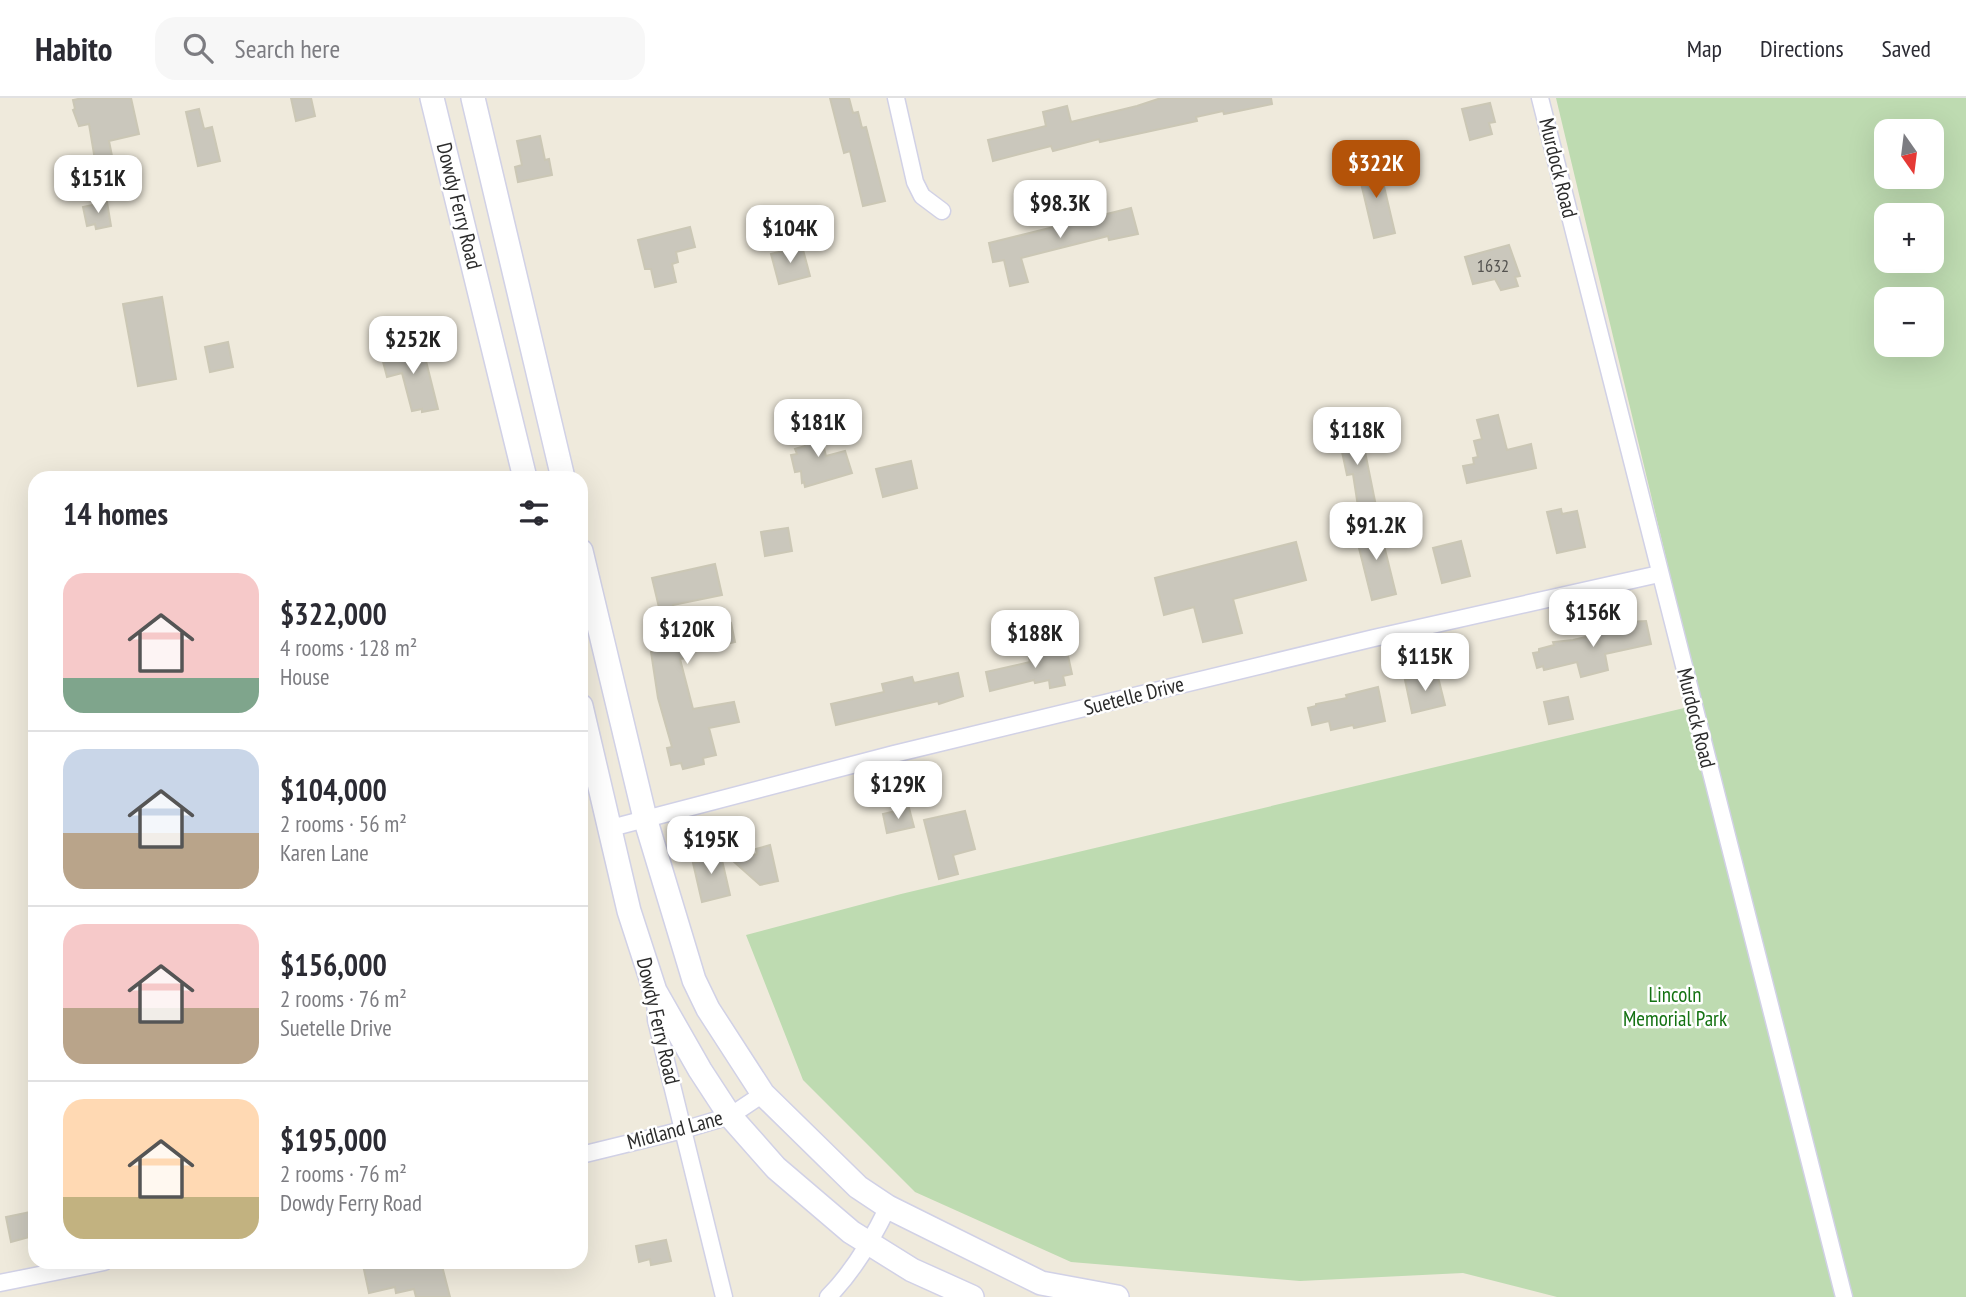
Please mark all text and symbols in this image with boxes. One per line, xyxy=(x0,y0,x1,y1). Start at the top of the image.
search box xyxy=(155,17,645,80)
text: Habito xyxy=(35,27,113,70)
icon: search xyxy=(179,29,217,67)
text: Search here xyxy=(235,32,340,65)
text: Map xyxy=(1687,33,1722,64)
text: Directions xyxy=(1760,33,1844,64)
text: Saved xyxy=(1882,33,1931,64)
street label: Murdock Road xyxy=(1533,115,1584,221)
north arrow xyxy=(1874,119,1944,189)
map controls xyxy=(1874,119,1944,357)
street label: Dowdy Ferry Road xyxy=(431,140,488,272)
pin: $322K xyxy=(1327,140,1425,200)
text: $322K xyxy=(1348,148,1404,177)
pin: $151K xyxy=(49,156,147,215)
text: $151K xyxy=(70,163,126,192)
pin: $98.3K xyxy=(1003,180,1117,240)
text: $98.3K xyxy=(1030,188,1090,217)
button: + xyxy=(1874,203,1944,273)
pin: $104K xyxy=(741,206,839,265)
text: $104K xyxy=(762,213,818,242)
house number: 1632 xyxy=(1477,254,1509,277)
button: − xyxy=(1874,287,1944,357)
pin: $252K xyxy=(364,316,462,376)
text: $252K xyxy=(385,324,441,353)
pin: $181K xyxy=(769,400,867,459)
text: $181K xyxy=(790,407,846,436)
pin: $118K xyxy=(1308,408,1406,467)
text: $118K xyxy=(1329,415,1385,444)
text: 14 homes xyxy=(63,494,168,533)
icon: filters xyxy=(515,494,553,532)
pin: $91.2K xyxy=(1319,503,1433,562)
text: $91.2K xyxy=(1346,510,1406,539)
pin: $156K xyxy=(1544,589,1642,649)
text: $322,000 xyxy=(280,594,387,633)
text: $156K xyxy=(1565,597,1621,626)
icon: home xyxy=(119,601,203,685)
pin: $120K xyxy=(638,606,736,666)
pin: $188K xyxy=(986,610,1084,670)
text: $120K xyxy=(659,614,715,643)
text: $188K xyxy=(1007,618,1063,647)
text: 4 rooms · 128 m² xyxy=(280,633,417,662)
pin: $115K xyxy=(1376,634,1474,693)
text: $115K xyxy=(1397,641,1453,670)
text: House xyxy=(280,662,330,691)
street label: Murdock Road xyxy=(1671,665,1722,771)
street label: Suetelle Drive xyxy=(1081,670,1187,721)
pin: $129K xyxy=(849,762,947,821)
text: $129K xyxy=(870,769,926,798)
text: $104,000 xyxy=(280,770,387,809)
icon: home xyxy=(119,777,203,861)
text: 2 rooms · 56 m² xyxy=(280,809,407,838)
pin: $195K xyxy=(662,816,760,876)
text: $195K xyxy=(683,824,739,853)
text: Karen Lane xyxy=(280,838,369,867)
text: $156,000 xyxy=(280,945,387,984)
icon: home xyxy=(119,952,203,1036)
street label: Dowdy Ferry Road xyxy=(631,955,686,1087)
park label: Lincoln Memorial Park xyxy=(1623,981,1727,1032)
text: 2 rooms · 76 m² xyxy=(280,984,407,1013)
text: Suetelle Drive xyxy=(280,1013,392,1042)
street label: Midland Lane xyxy=(624,1104,726,1155)
text: $195,000 xyxy=(280,1120,387,1159)
icon: home xyxy=(119,1127,203,1211)
text: 2 rooms · 76 m² xyxy=(280,1159,407,1188)
text: Dowdy Ferry Road xyxy=(280,1188,422,1217)

